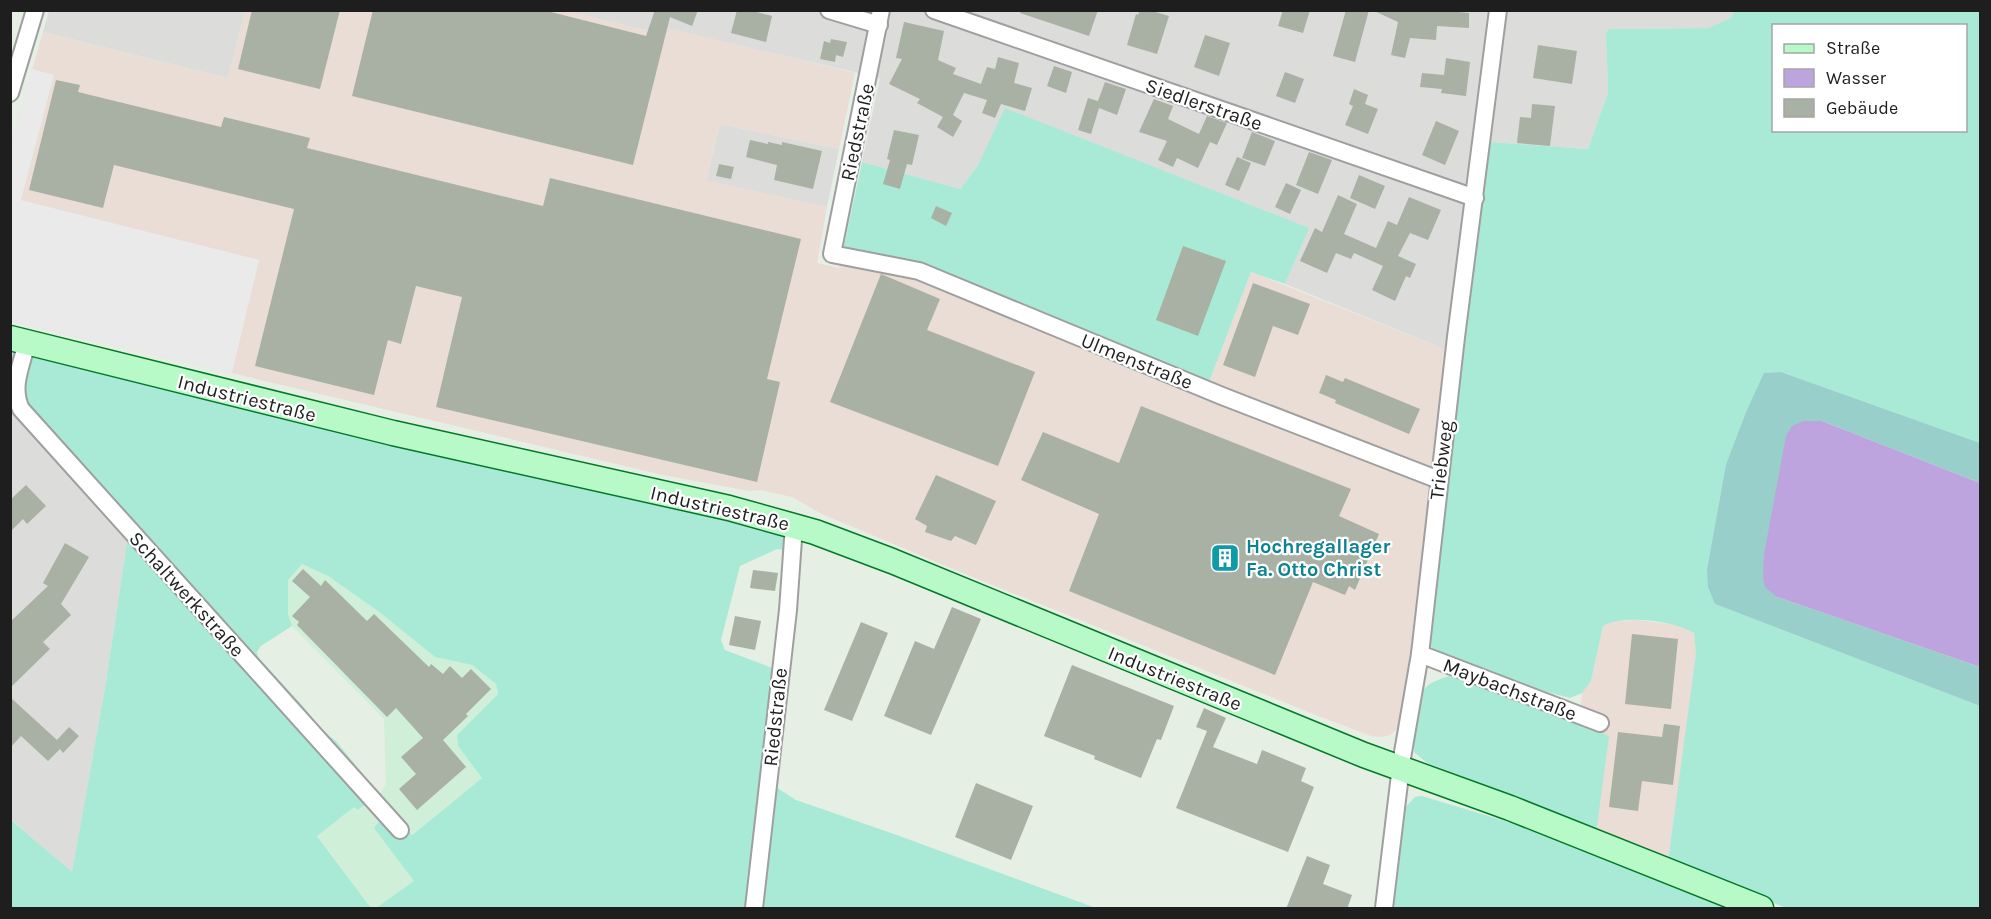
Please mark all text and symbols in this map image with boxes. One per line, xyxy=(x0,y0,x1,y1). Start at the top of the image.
legend xyxy=(1772,24,1967,132)
text: Straße xyxy=(1826,37,1880,59)
text: Wasser xyxy=(1826,67,1887,89)
street label: Siedlerstraße xyxy=(1142,74,1265,135)
street label: Riedstraße xyxy=(836,81,879,183)
text: Gebäude xyxy=(1826,97,1898,119)
street label: Ulmenstraße xyxy=(1078,329,1196,394)
street label: Industriestraße xyxy=(175,370,319,427)
street label: Triebweg xyxy=(1425,419,1458,501)
street label: Industriestraße xyxy=(648,481,792,536)
street label: Schaltwerkstraße xyxy=(124,527,249,662)
place label: Hochregallager Fa. Otto Christ xyxy=(1246,535,1390,581)
building icon: Hochregallager Fa. Otto Christ xyxy=(1209,542,1241,574)
street label: Industriestraße xyxy=(1105,641,1245,716)
street label: Maybachstraße xyxy=(1440,653,1580,726)
street label: Riedstraße xyxy=(759,667,792,768)

